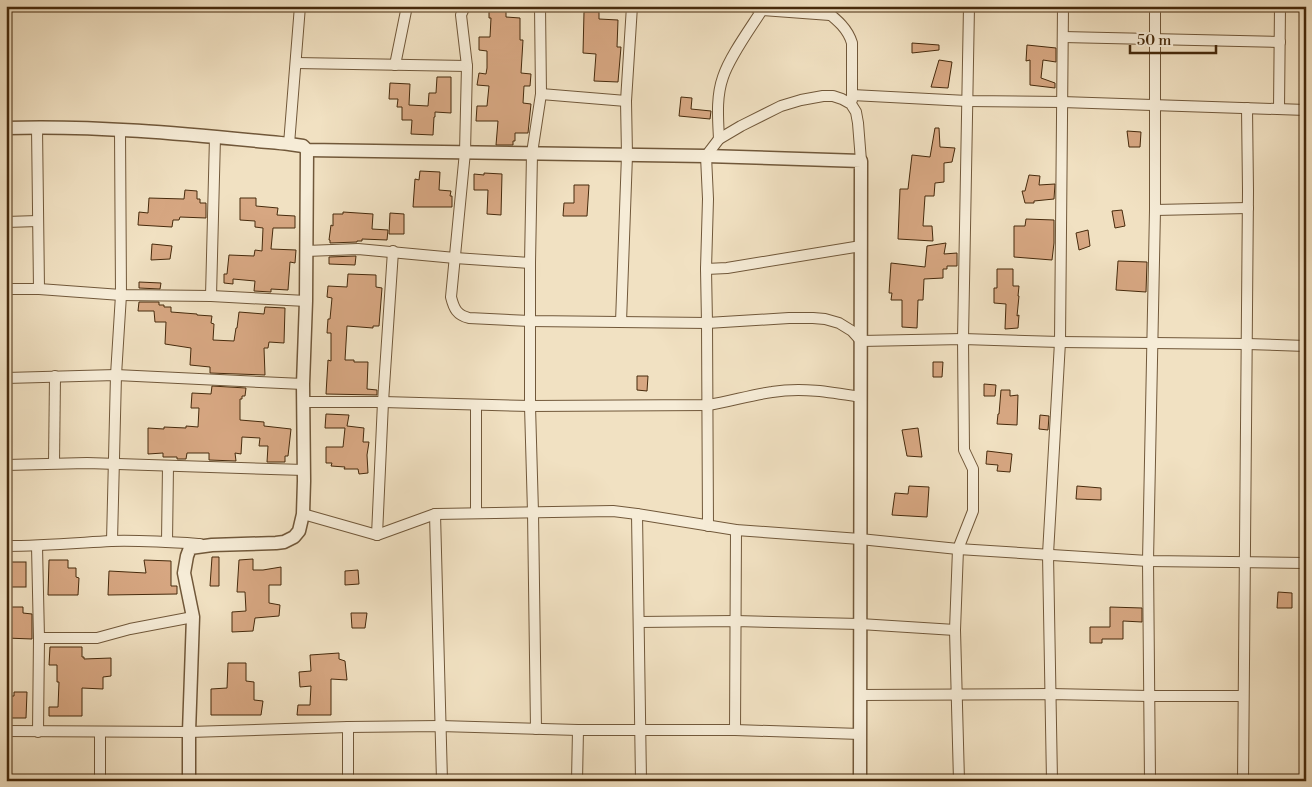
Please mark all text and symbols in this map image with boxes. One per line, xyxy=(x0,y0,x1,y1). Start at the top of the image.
scale bar xyxy=(1130,22,1216,54)
text: 50 m xyxy=(1137,31,1171,50)

